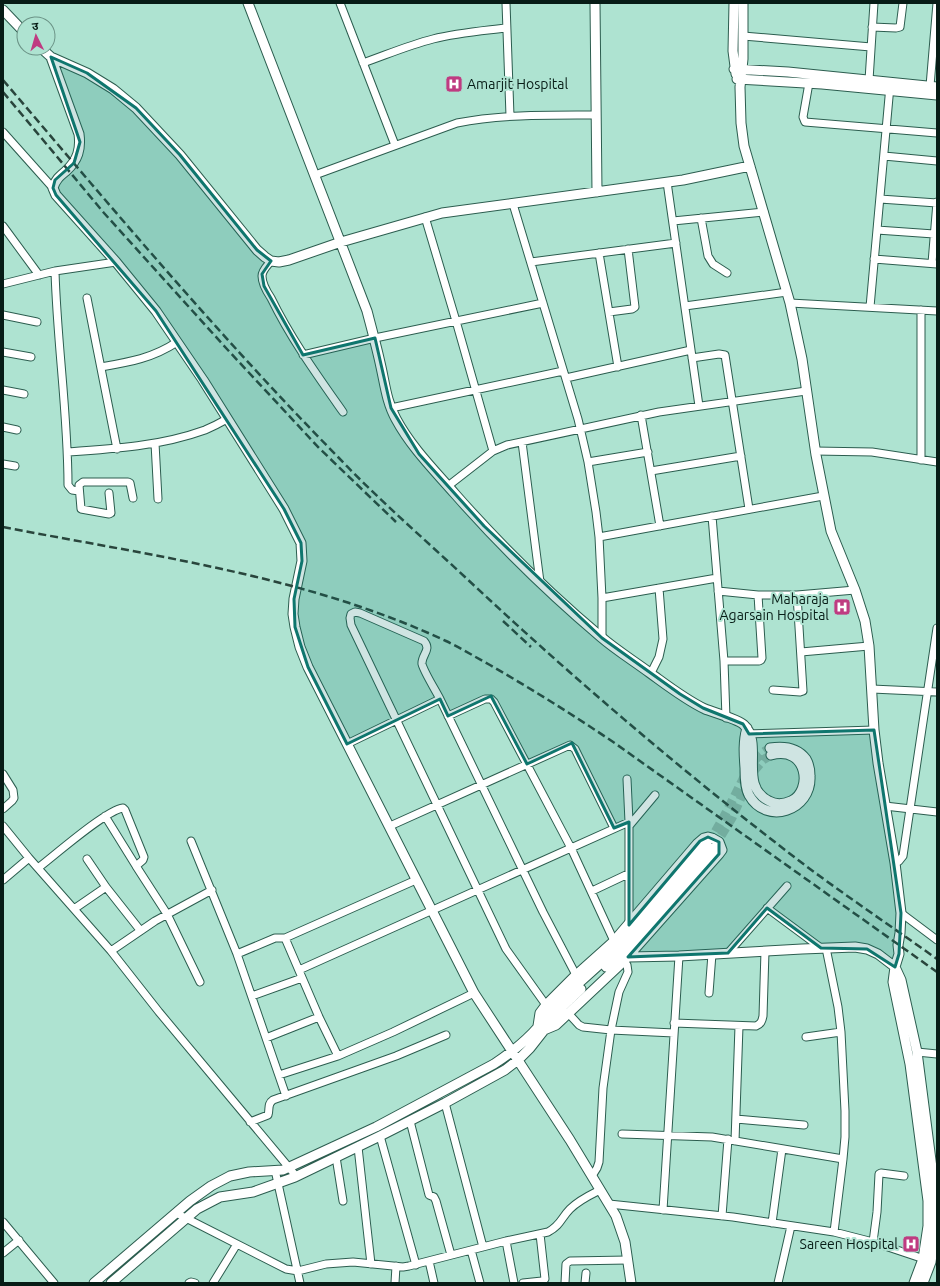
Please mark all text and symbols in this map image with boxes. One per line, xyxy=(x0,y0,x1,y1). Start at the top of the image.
north arrow xyxy=(16,16,56,56)
text: उ xyxy=(31,20,39,32)
hospital icon: Amarjit Hospital xyxy=(444,74,464,94)
place label: Amarjit Hospital xyxy=(467,76,568,92)
place label: Maharaja Agarsain Hospital xyxy=(720,591,829,623)
hospital icon: Maharaja Agarsain Hospital xyxy=(832,597,852,617)
hospital icon: Sareen Hospital xyxy=(901,1234,921,1254)
place label: Sareen Hospital xyxy=(800,1236,898,1252)

